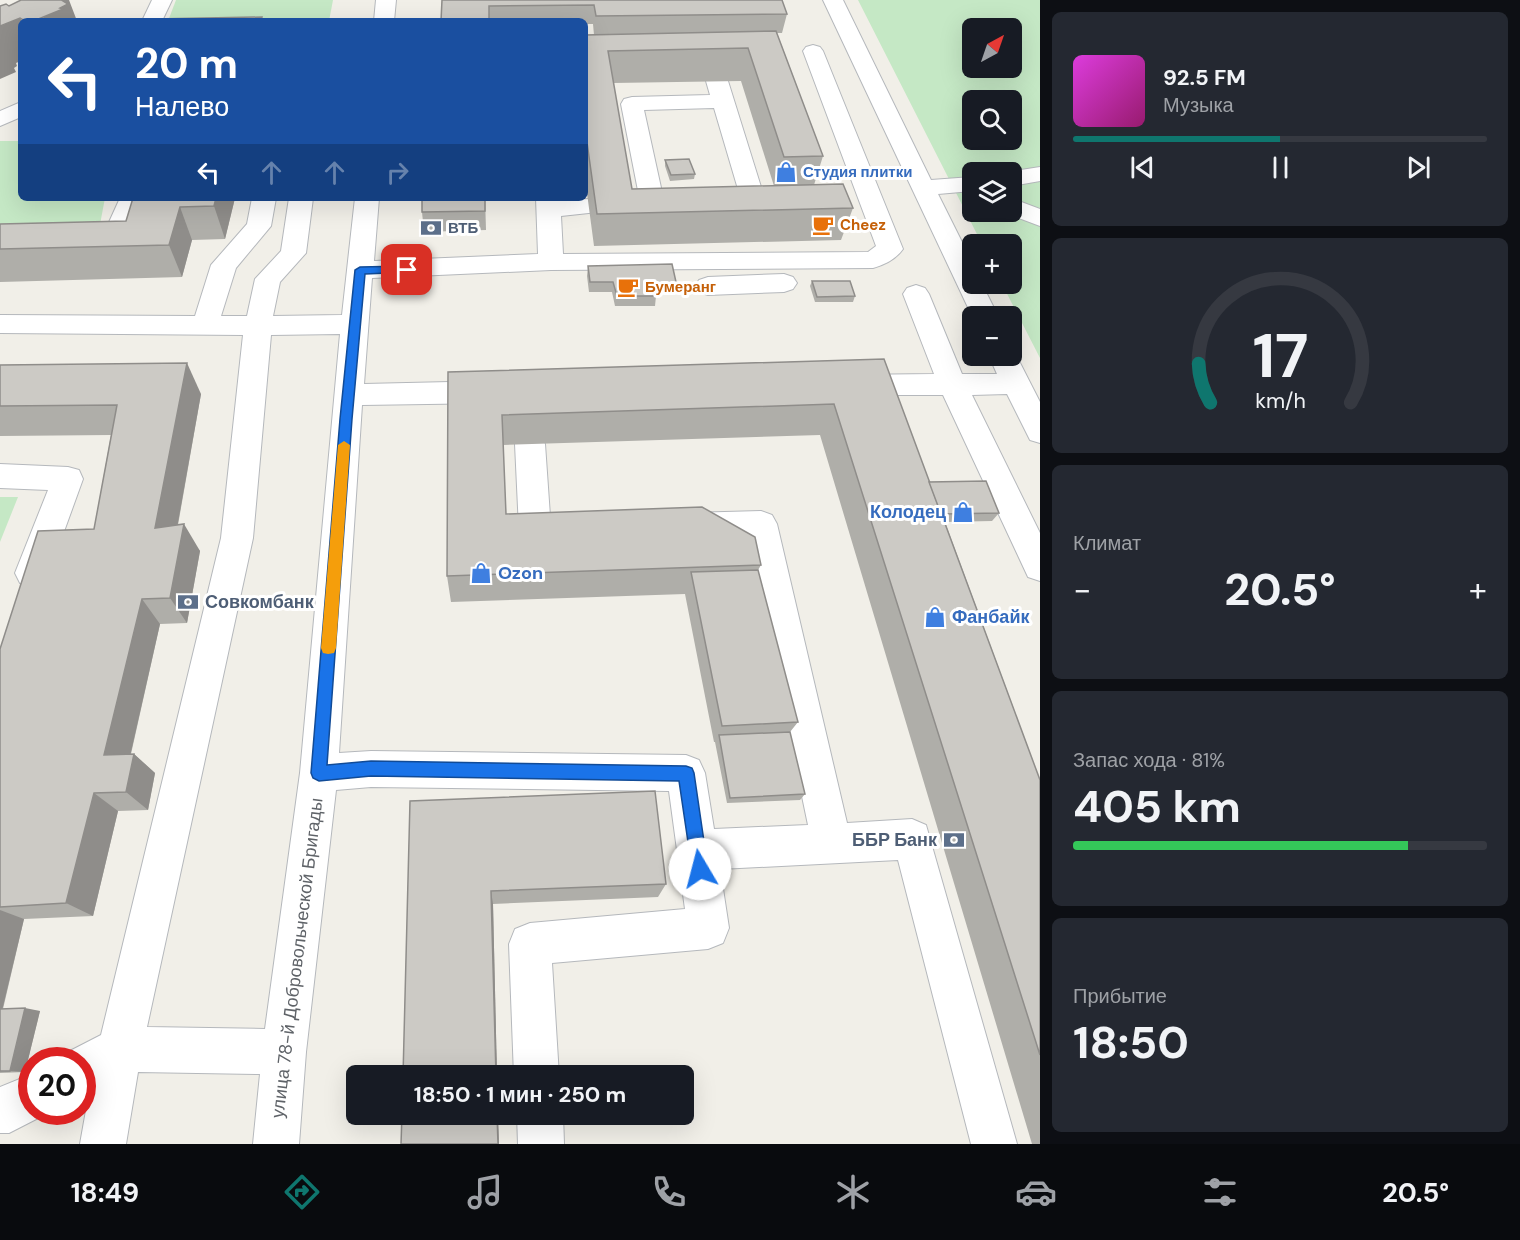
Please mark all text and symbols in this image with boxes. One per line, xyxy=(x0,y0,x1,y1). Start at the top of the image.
north arrow xyxy=(962,18,1022,78)
map controls xyxy=(962,18,1022,366)
text: 20 m xyxy=(135,36,238,91)
icon: left xyxy=(36,42,114,120)
text: 92.5 FM xyxy=(1163,63,1246,92)
text: Налево xyxy=(135,89,229,124)
button: search xyxy=(962,90,1022,150)
text: Музыка xyxy=(1163,92,1234,118)
icon: previous xyxy=(1126,151,1159,184)
icon: pause xyxy=(1264,151,1297,184)
icon: next xyxy=(1402,151,1435,184)
icon: left xyxy=(192,156,225,189)
icon: ahead xyxy=(255,156,288,189)
icon: ahead xyxy=(318,156,351,189)
icon: right xyxy=(381,156,414,189)
shop icon: Студия плитки xyxy=(774,160,798,184)
place label: Студия плитки xyxy=(803,162,912,182)
button: layers xyxy=(962,162,1022,222)
cafe icon: Cheez xyxy=(811,213,835,237)
place label: Cheez xyxy=(840,215,886,235)
bank icon: ВТБ xyxy=(419,216,443,240)
place label: ВТБ xyxy=(448,218,478,238)
button: + xyxy=(962,234,1022,294)
pin xyxy=(381,244,432,295)
icon: arrive xyxy=(390,253,423,286)
cafe icon: Бумеранг xyxy=(616,275,640,299)
place label: Бумеранг xyxy=(645,277,716,297)
button: − xyxy=(962,306,1022,366)
text: 17 xyxy=(1252,315,1308,396)
text: km/h xyxy=(1255,387,1305,415)
place label: Колодец xyxy=(870,500,946,524)
shop icon: Колодец xyxy=(951,500,975,524)
text: Климат xyxy=(1073,530,1141,556)
text: 20.5° xyxy=(1224,560,1336,619)
shop icon: Ozon xyxy=(469,561,493,585)
place label: Ozon xyxy=(498,561,543,585)
text: − xyxy=(1073,568,1091,611)
text: + xyxy=(1469,568,1487,611)
bank icon: Совкомбанк xyxy=(176,590,200,614)
place label: Совкомбанк xyxy=(205,590,315,614)
shop icon: Фанбайк xyxy=(923,605,947,629)
place label: Фанбайк xyxy=(952,605,1030,629)
text: Запас хода · 81% xyxy=(1073,747,1225,773)
text: 405 km xyxy=(1073,777,1241,836)
street label: улица 78-й Добровольческой Бригады xyxy=(265,797,329,1119)
place label: ББР Банк xyxy=(852,828,938,852)
bank icon: ББР Банк xyxy=(942,828,966,852)
position arrow xyxy=(668,837,732,901)
text: Прибытие xyxy=(1073,983,1167,1009)
text: 18:50 xyxy=(1073,1013,1189,1072)
speed limit sign: 20 xyxy=(18,1047,96,1125)
text: 18:50 · 1 мин · 250 m xyxy=(414,1080,626,1109)
icon: directions xyxy=(281,1171,323,1213)
icon: music xyxy=(464,1171,506,1213)
icon: phone xyxy=(648,1171,690,1213)
icon: climate xyxy=(832,1171,874,1213)
icon: car xyxy=(1015,1171,1057,1213)
icon: filters xyxy=(1199,1171,1241,1213)
text: 18:49 xyxy=(71,1175,139,1210)
text: 20.5° xyxy=(1382,1175,1449,1210)

